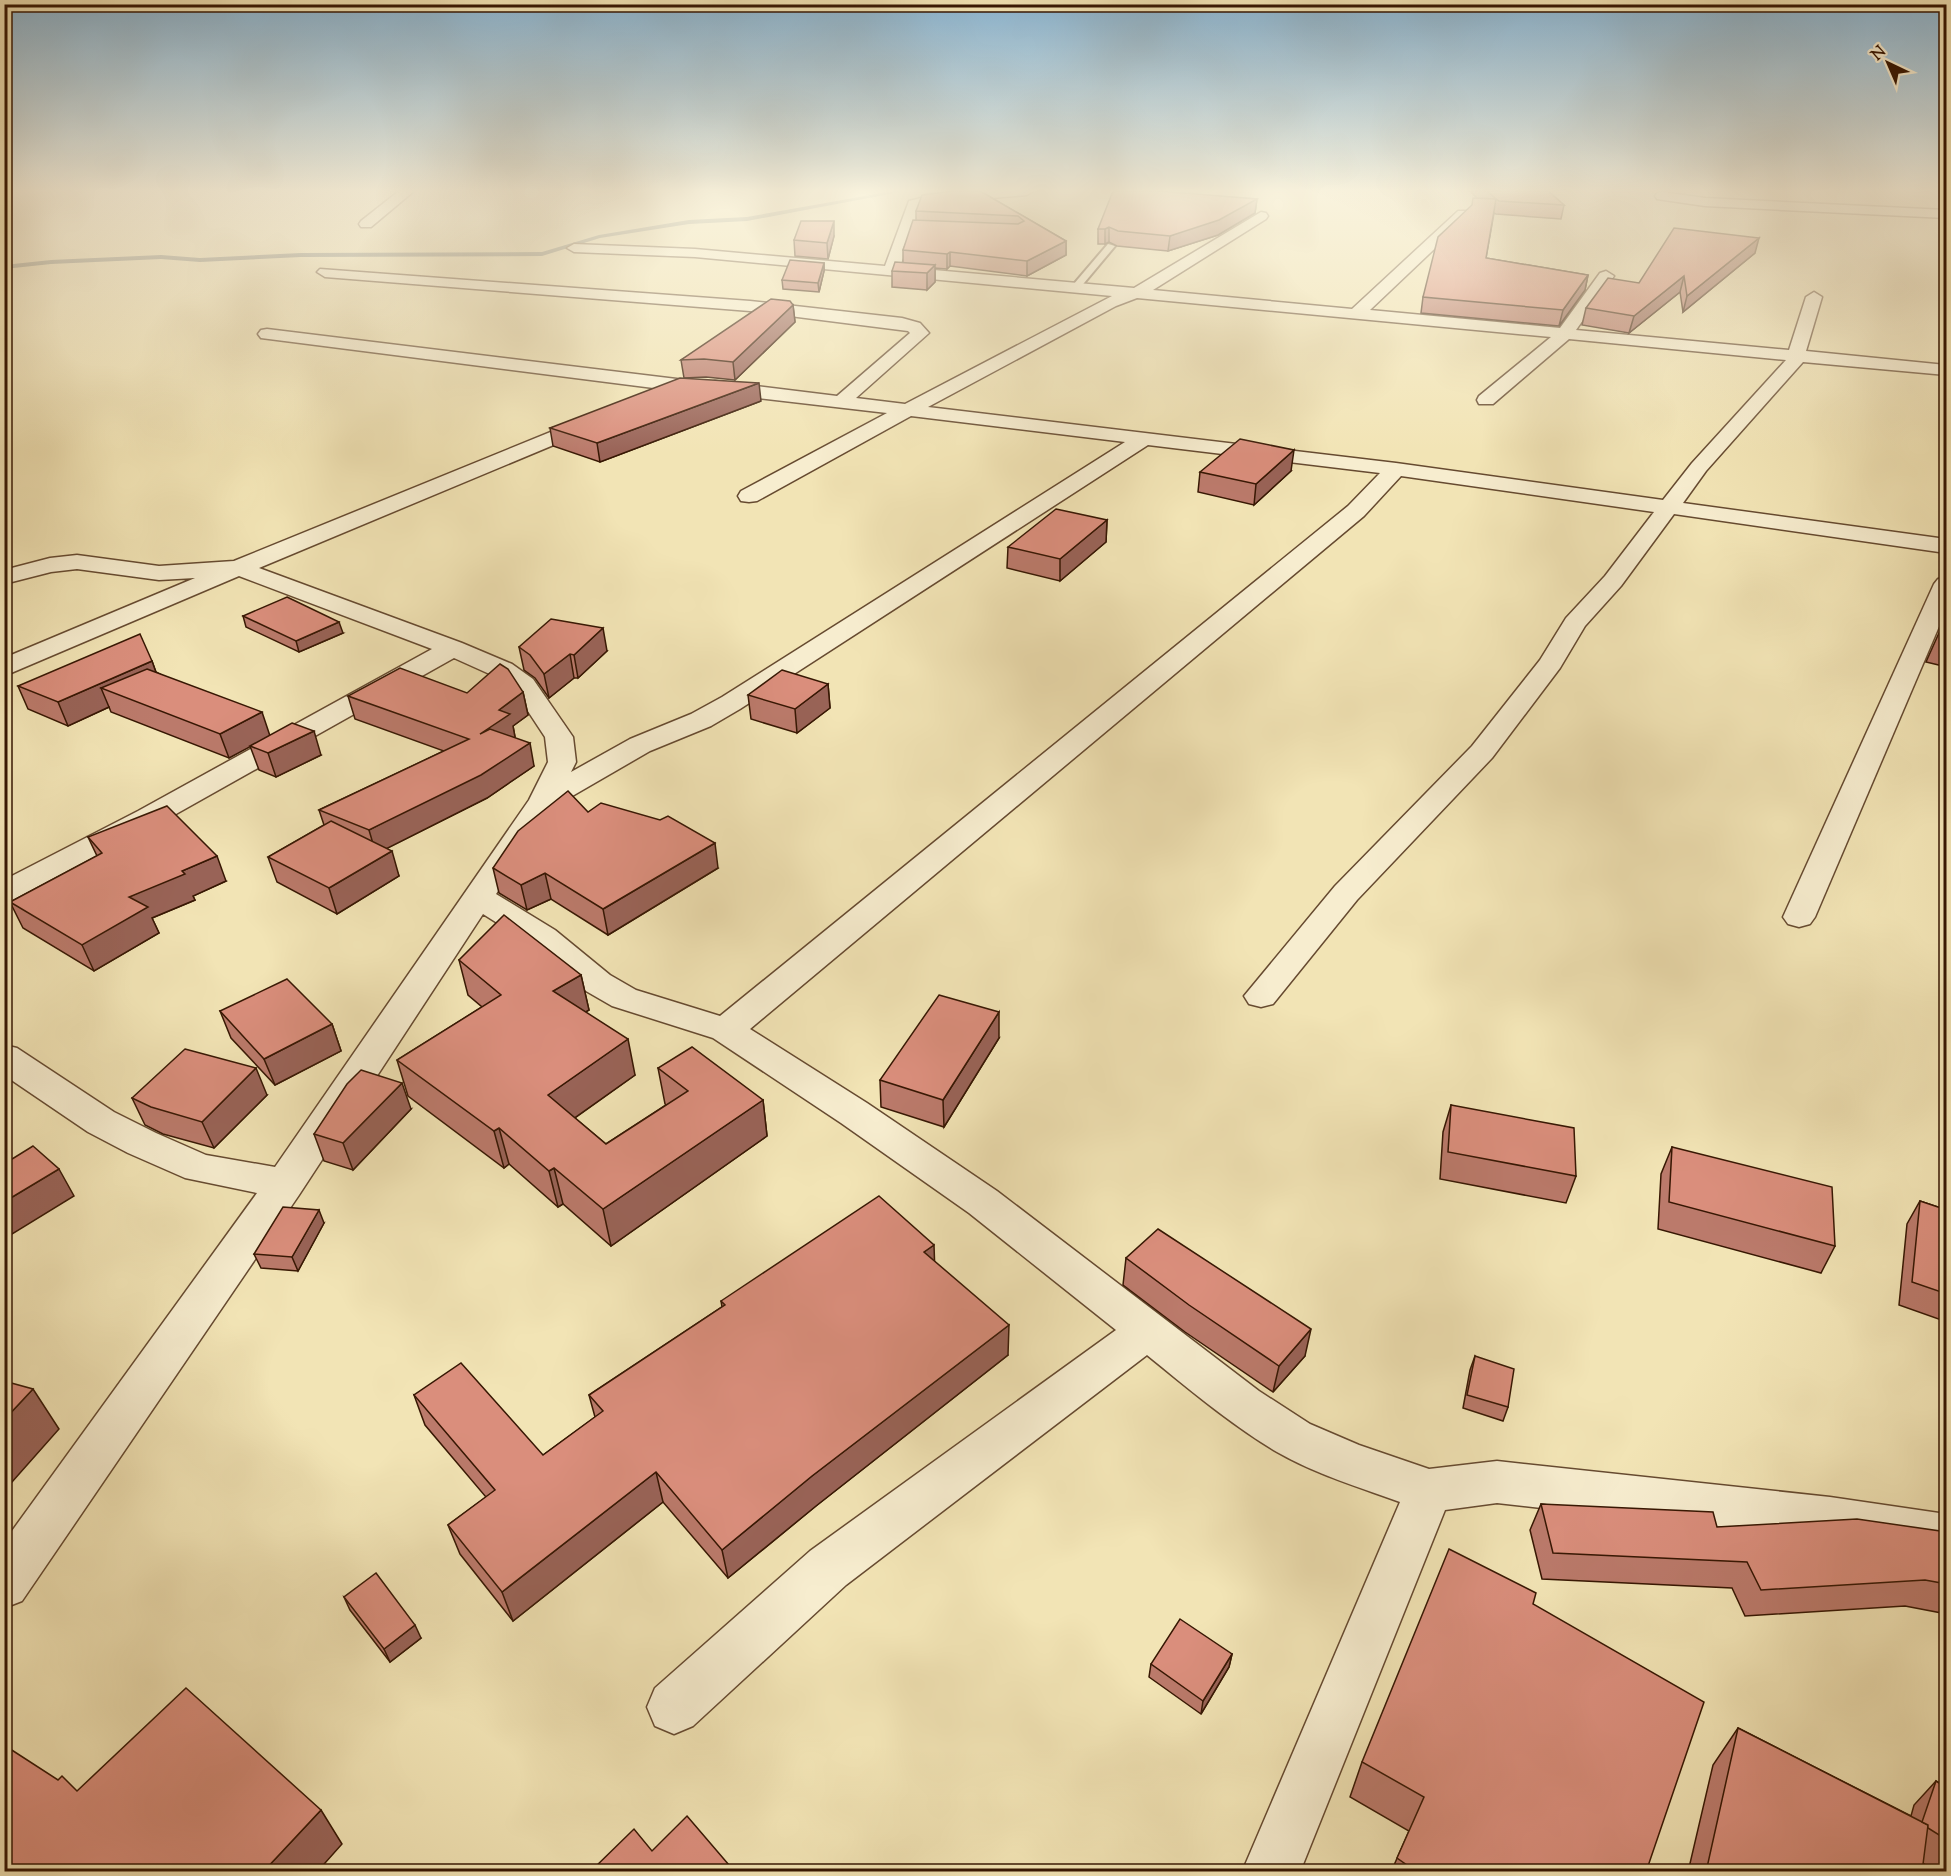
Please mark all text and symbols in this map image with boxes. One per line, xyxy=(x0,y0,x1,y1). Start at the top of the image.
north arrow xyxy=(1858,33,1918,93)
text: N xyxy=(1867,41,1892,67)

